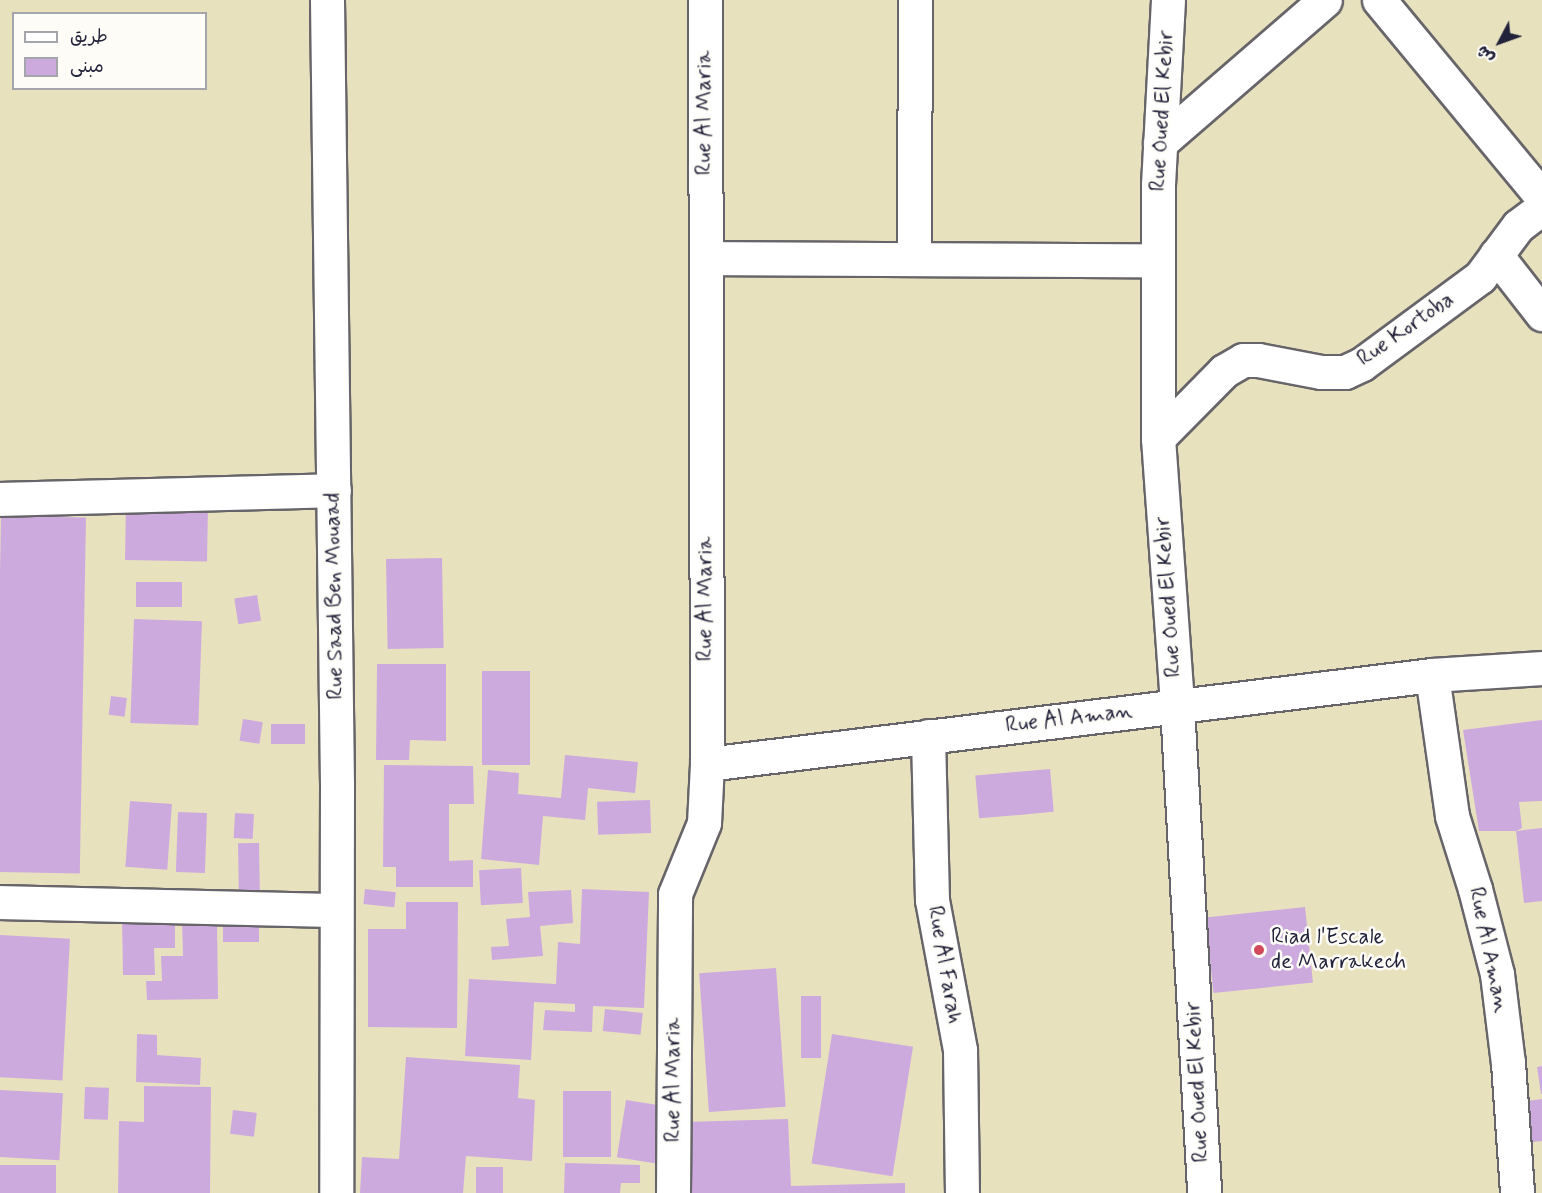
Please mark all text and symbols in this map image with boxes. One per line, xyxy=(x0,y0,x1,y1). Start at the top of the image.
legend xyxy=(12,12,207,90)
north arrow xyxy=(1470,12,1530,72)
text: طريق xyxy=(70,25,108,49)
street label: Rue Oued El Kebir xyxy=(1145,28,1181,194)
text: ش xyxy=(1472,41,1500,68)
street label: Rue Al Maria xyxy=(692,52,718,174)
text: مبنى xyxy=(70,55,104,79)
street label: Rue Kortoba xyxy=(1352,286,1460,374)
street label: Rue Saad Ben Mouaad xyxy=(320,494,350,698)
street label: Rue Oued El Kebir xyxy=(1150,514,1188,680)
street label: Rue Al Maria xyxy=(693,538,719,660)
street label: Rue Al Aman xyxy=(1008,699,1130,739)
street label: Rue Al Aman xyxy=(1463,889,1513,1011)
street label: Rue Al Farah xyxy=(921,906,967,1024)
place label: Riad l'Escale de Marrakech xyxy=(1271,924,1401,975)
marker: Riad l'Escale de Marrakech xyxy=(1252,943,1266,957)
street label: Rue Oued El Kebir xyxy=(1180,999,1216,1165)
street label: Rue Al Maria xyxy=(661,1019,687,1141)

